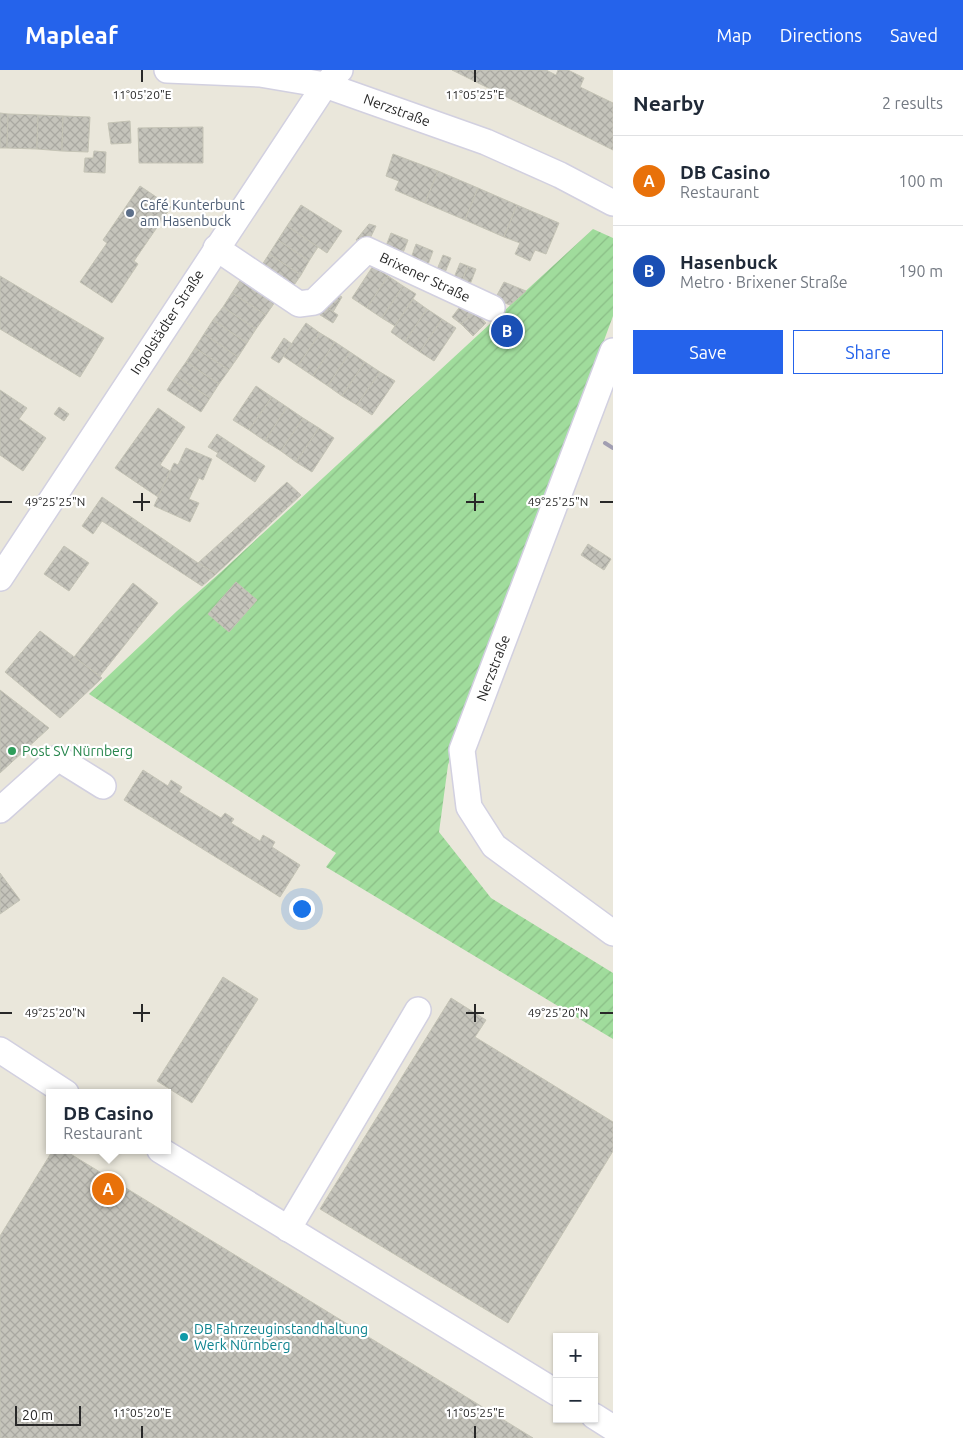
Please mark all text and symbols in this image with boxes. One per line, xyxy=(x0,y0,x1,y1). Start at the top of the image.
text: Mapleaf xyxy=(25,22,118,49)
text: Map xyxy=(716,25,752,45)
text: Directions xyxy=(780,25,862,45)
text: Saved xyxy=(890,25,938,45)
text: 11°05'20"E xyxy=(113,88,172,101)
text: 11°05'25"E xyxy=(446,88,505,101)
street label: Nerzstraße xyxy=(361,91,433,129)
text: Nearby xyxy=(633,91,704,115)
text: 2 results xyxy=(882,94,943,112)
text: DB Casino xyxy=(680,161,770,183)
text: A xyxy=(643,172,655,190)
text: 100 m xyxy=(898,172,943,190)
text: Restaurant xyxy=(680,183,759,201)
place label: Café Kunterbunt am Hasenbuck xyxy=(140,197,245,229)
marker: Café Kunterbunt am Hasenbuck xyxy=(124,207,136,219)
street label: Brixener Straße xyxy=(377,249,473,305)
text: Hasenbuck xyxy=(680,251,778,273)
text: B xyxy=(644,262,654,280)
text: 190 m xyxy=(898,262,943,280)
street label: Ingolstädter Straße xyxy=(127,267,207,377)
text: Metro · Brixener Straße xyxy=(680,273,848,291)
pin: B xyxy=(491,312,523,350)
button: Save xyxy=(633,330,783,374)
button: Share xyxy=(793,330,943,374)
text: 49°25'25"N xyxy=(25,495,85,508)
text: 49°25'25"N xyxy=(528,495,588,508)
street label: Nerzstraße xyxy=(473,633,513,703)
place label: Post SV Nürnberg xyxy=(22,743,133,759)
marker: Post SV Nürnberg xyxy=(6,745,18,757)
your location xyxy=(289,896,315,922)
text: 49°25'20"N xyxy=(25,1006,85,1019)
text: 49°25'20"N xyxy=(528,1006,588,1019)
popup xyxy=(46,1089,171,1154)
text: DB Casino xyxy=(63,1102,154,1124)
text: Restaurant xyxy=(63,1124,142,1142)
pin: A xyxy=(92,1170,124,1208)
place label: DB Fahrzeuginstandhaltung Werk Nürnberg xyxy=(194,1321,368,1353)
marker: DB Fahrzeuginstandhaltung Werk Nürnberg xyxy=(178,1331,190,1343)
map controls xyxy=(553,1333,598,1423)
button: + xyxy=(553,1333,598,1378)
button: − xyxy=(553,1378,598,1423)
scale bar xyxy=(15,1403,81,1426)
text: 11°05'20"E xyxy=(113,1406,172,1419)
text: 11°05'25"E xyxy=(446,1406,505,1419)
text: 20 m xyxy=(22,1407,53,1423)

